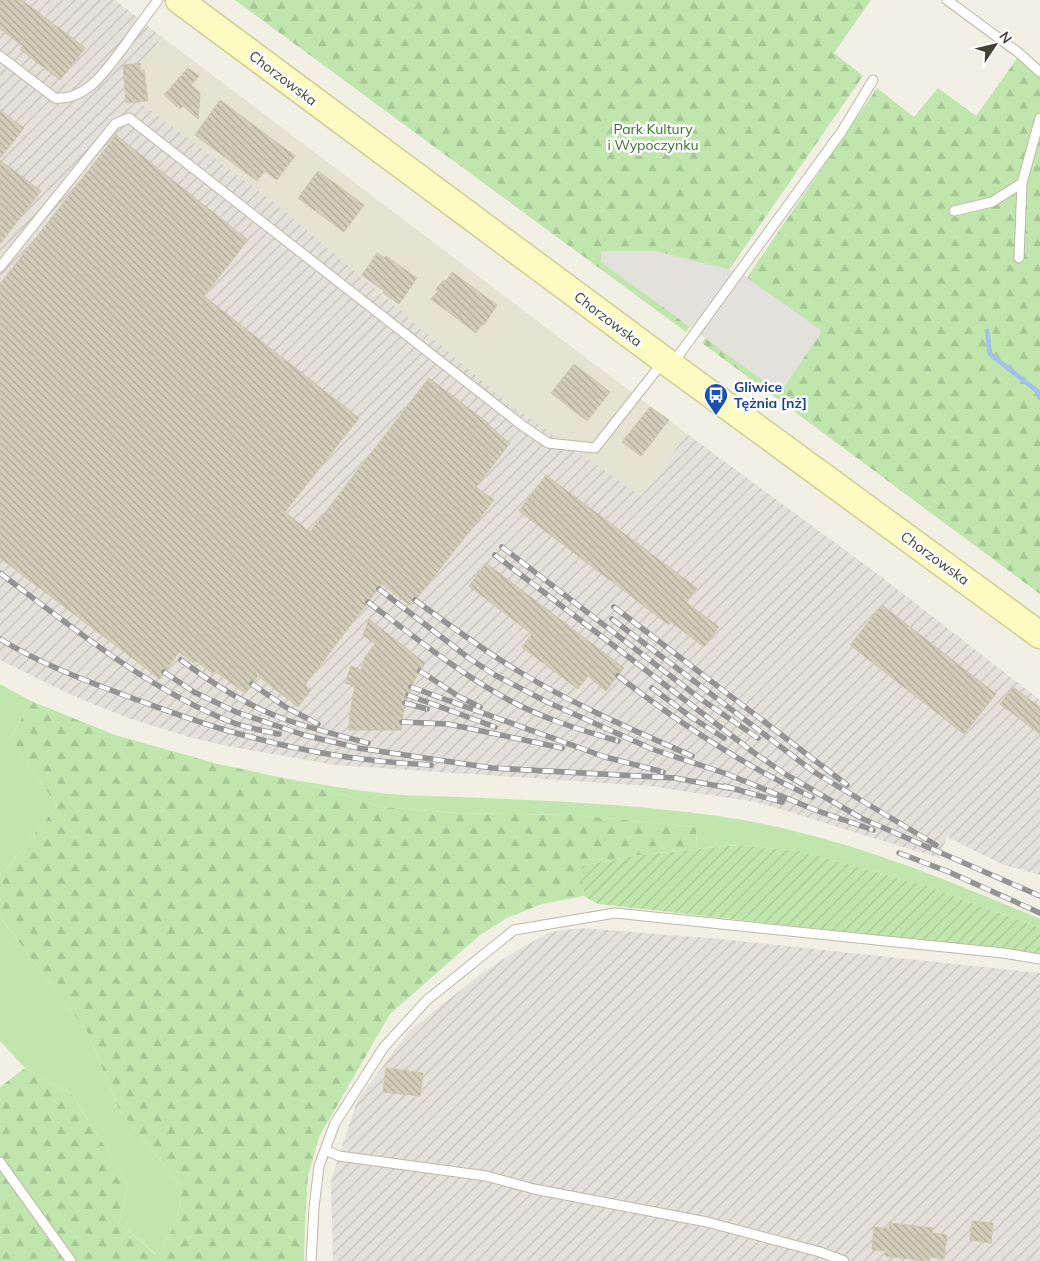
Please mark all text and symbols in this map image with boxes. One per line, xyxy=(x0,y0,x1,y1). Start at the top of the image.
north arrow xyxy=(970,20,1020,70)
text: N xyxy=(995,28,1016,47)
street label: Chorzowska xyxy=(245,47,321,109)
park label: Park Kultury i Wypoczynku xyxy=(607,120,699,154)
street label: Chorzowska xyxy=(570,288,646,350)
place label: Gliwice Tężnia [nż] xyxy=(734,378,807,412)
bus stop icon: Gliwice Tężnia [nż] xyxy=(703,382,729,416)
street label: Chorzowska xyxy=(897,527,973,589)

